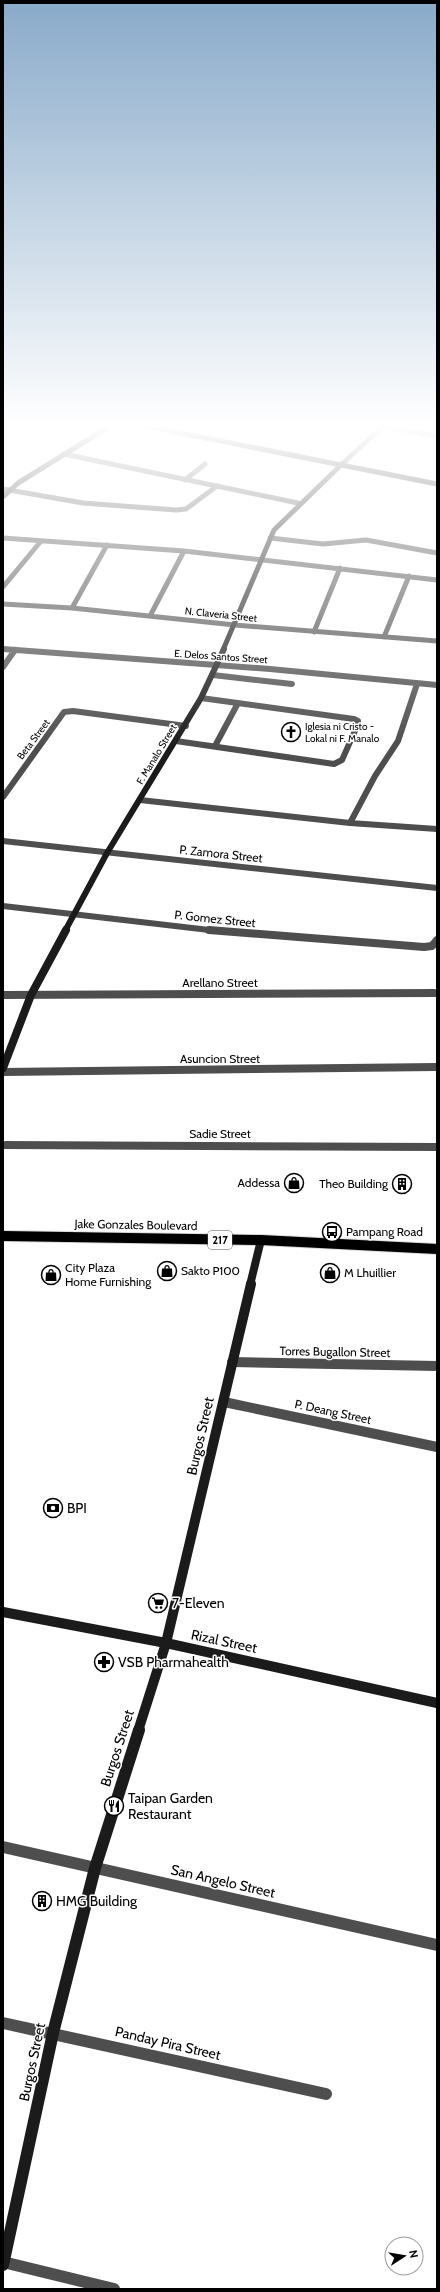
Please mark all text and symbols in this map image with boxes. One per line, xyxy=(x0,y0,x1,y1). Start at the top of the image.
street label: N. Claveria Street xyxy=(184,604,258,625)
street label: E. Delos Santos Street xyxy=(174,647,269,666)
street label: Beta Street xyxy=(14,716,53,762)
place label: Iglesia ni Cristo - Lokal ni F. Manalo xyxy=(305,720,380,745)
street label: F. Manalo Street xyxy=(133,721,180,787)
church icon: Iglesia ni Cristo - Lokal ni F. Manalo xyxy=(280,721,302,743)
street label: P. Zamora Street xyxy=(179,842,263,865)
street label: P. Gomez Street xyxy=(174,907,256,930)
street label: Arellano Street xyxy=(182,975,258,990)
street label: Asuncion Street xyxy=(180,1051,260,1066)
street label: Sadie Street xyxy=(189,1126,251,1141)
shop icon: Addessa xyxy=(283,1172,305,1194)
building icon: Theo Building xyxy=(391,1173,413,1195)
place label: Addessa xyxy=(238,1175,280,1190)
place label: Theo Building xyxy=(319,1176,389,1191)
street label: Jake Gonzales Boulevard xyxy=(73,1216,198,1233)
bus stop icon: Pampang Road xyxy=(321,1221,343,1243)
place label: Pampang Road xyxy=(346,1224,423,1239)
road number: 217 xyxy=(208,1231,232,1249)
place label: City Plaza Home Furnishing xyxy=(65,1260,152,1289)
shop icon: Sakto P100 xyxy=(156,1260,178,1282)
shop icon: M Lhuillier xyxy=(319,1262,341,1284)
place label: Sakto P100 xyxy=(181,1263,240,1278)
shop icon: City Plaza Home Furnishing xyxy=(40,1264,62,1286)
place label: M Lhuillier xyxy=(344,1265,396,1280)
street label: Torres Bugallon Street xyxy=(279,1343,391,1360)
street label: Burgos Street xyxy=(182,1395,218,1477)
street label: P. Deang Street xyxy=(293,1396,373,1427)
bank icon: BPI xyxy=(42,1497,64,1519)
place label: BPI xyxy=(67,1499,87,1517)
supermarket icon: 7-Eleven xyxy=(147,1592,169,1614)
place label: 7-Eleven xyxy=(172,1594,225,1612)
street label: Rizal Street xyxy=(189,1625,259,1657)
pharmacy icon: VSB Pharmahealth xyxy=(93,1651,115,1673)
place label: VSB Pharmahealth xyxy=(118,1653,229,1671)
street label: Burgos Street xyxy=(96,1707,138,1789)
place label: Taipan Garden Restaurant xyxy=(128,1789,213,1823)
restaurant icon: Taipan Garden Restaurant xyxy=(103,1795,125,1817)
street label: San Angelo Street xyxy=(169,1860,277,1902)
building icon: HMG Building xyxy=(31,1890,53,1912)
place label: HMG Building xyxy=(56,1892,138,1910)
street label: Burgos Street xyxy=(15,2021,49,2103)
street label: Panday Pira Street xyxy=(113,2022,223,2064)
north arrow xyxy=(384,2236,424,2276)
text: N xyxy=(406,2249,421,2259)

